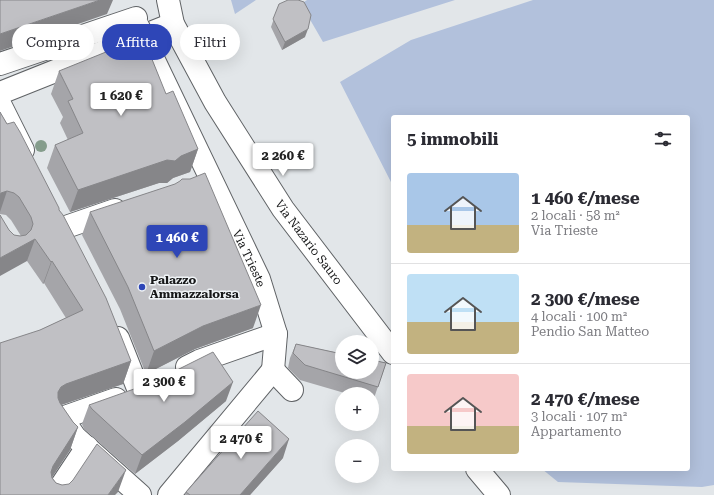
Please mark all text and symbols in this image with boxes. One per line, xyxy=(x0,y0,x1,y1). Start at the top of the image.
chip: Compra xyxy=(12,24,94,60)
chip: Affitta xyxy=(102,24,172,60)
chip: Filtri xyxy=(180,24,240,60)
pin: 1 620 € xyxy=(84,83,158,117)
text: 1 620 € xyxy=(100,88,142,103)
icon: filters xyxy=(652,128,674,150)
text: 5 immobili xyxy=(407,129,498,149)
pin: 2 260 € xyxy=(246,143,320,177)
text: 2 260 € xyxy=(262,148,304,163)
text: 1 460 €/mese xyxy=(531,188,640,208)
icon: home xyxy=(439,189,487,237)
street label: Via Nazario Sauro xyxy=(272,197,345,288)
text: 2 locali · 58 m² xyxy=(531,208,620,223)
text: Via Trieste xyxy=(531,223,598,238)
pin: 1 460 € xyxy=(140,225,214,259)
street label: Via Trieste xyxy=(229,228,268,289)
text: 1 460 € xyxy=(156,230,198,245)
place label: Palazzo Ammazzalorsa xyxy=(150,273,239,301)
marker: Palazzo Ammazzalorsa xyxy=(137,282,147,292)
text: 2 300 €/mese xyxy=(531,289,640,309)
icon: home xyxy=(439,290,487,338)
text: 4 locali · 100 m² xyxy=(531,309,627,324)
text: Pendio San Matteo xyxy=(531,324,649,339)
map controls xyxy=(335,335,379,483)
button: layers xyxy=(335,335,379,379)
pin: 2 300 € xyxy=(127,369,201,403)
text: 2 300 € xyxy=(143,374,185,389)
button: + xyxy=(335,387,379,431)
text: 2 470 €/mese xyxy=(531,389,640,409)
icon: home xyxy=(439,390,487,438)
text: 3 locali · 107 m² xyxy=(531,409,627,424)
text: Appartamento xyxy=(531,424,621,439)
pin: 2 470 € xyxy=(204,426,278,460)
text: 2 470 € xyxy=(220,431,262,446)
button: − xyxy=(335,439,379,483)

